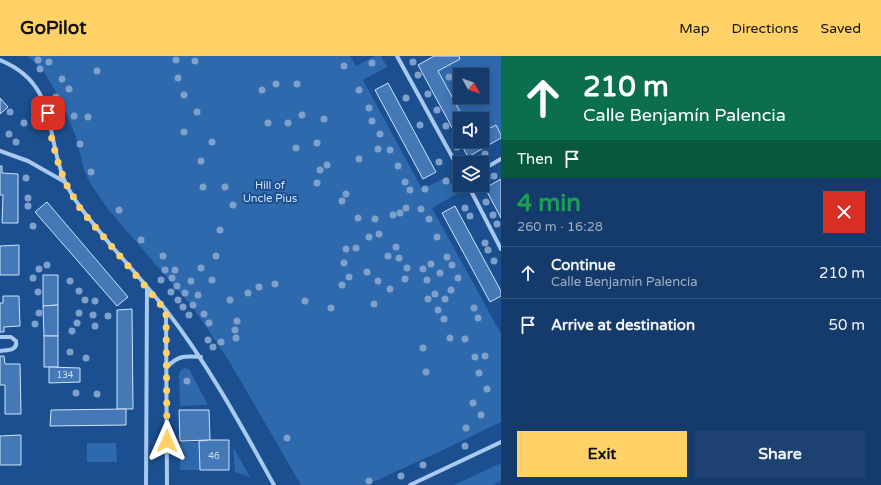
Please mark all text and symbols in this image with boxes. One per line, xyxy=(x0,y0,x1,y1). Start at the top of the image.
text: GoPilot xyxy=(20,17,86,39)
text: Map xyxy=(679,20,710,37)
text: Directions xyxy=(732,20,799,37)
text: Saved xyxy=(821,20,861,37)
north arrow xyxy=(453,68,489,104)
map controls xyxy=(453,68,489,192)
text: 210 m xyxy=(583,70,669,104)
icon: ahead xyxy=(517,72,569,124)
pin xyxy=(31,96,65,130)
icon: arrive xyxy=(37,102,59,124)
text: Calle Benjamín Palencia xyxy=(583,104,786,126)
button: sound xyxy=(453,112,489,148)
icon: arrive xyxy=(561,148,583,170)
text: Then xyxy=(517,150,553,168)
button: layers xyxy=(453,156,489,192)
park label: Hill of Uncle Pius xyxy=(243,179,297,205)
text: 4 min xyxy=(517,189,581,218)
button: close xyxy=(823,191,865,233)
text: 260 m · 16:28 xyxy=(517,219,603,235)
text: Continue xyxy=(551,256,615,274)
icon: ahead xyxy=(517,262,539,284)
text: 210 m xyxy=(819,264,865,282)
text: Calle Benjamín Palencia xyxy=(551,274,698,290)
icon: arrive xyxy=(517,314,539,336)
text: Arrive at destination xyxy=(551,316,695,334)
text: 50 m xyxy=(828,316,865,334)
house number: 134 xyxy=(57,370,74,381)
position arrow xyxy=(146,420,188,462)
button: Exit xyxy=(517,431,687,477)
button: Share xyxy=(695,431,865,477)
house number: 46 xyxy=(208,451,220,462)

